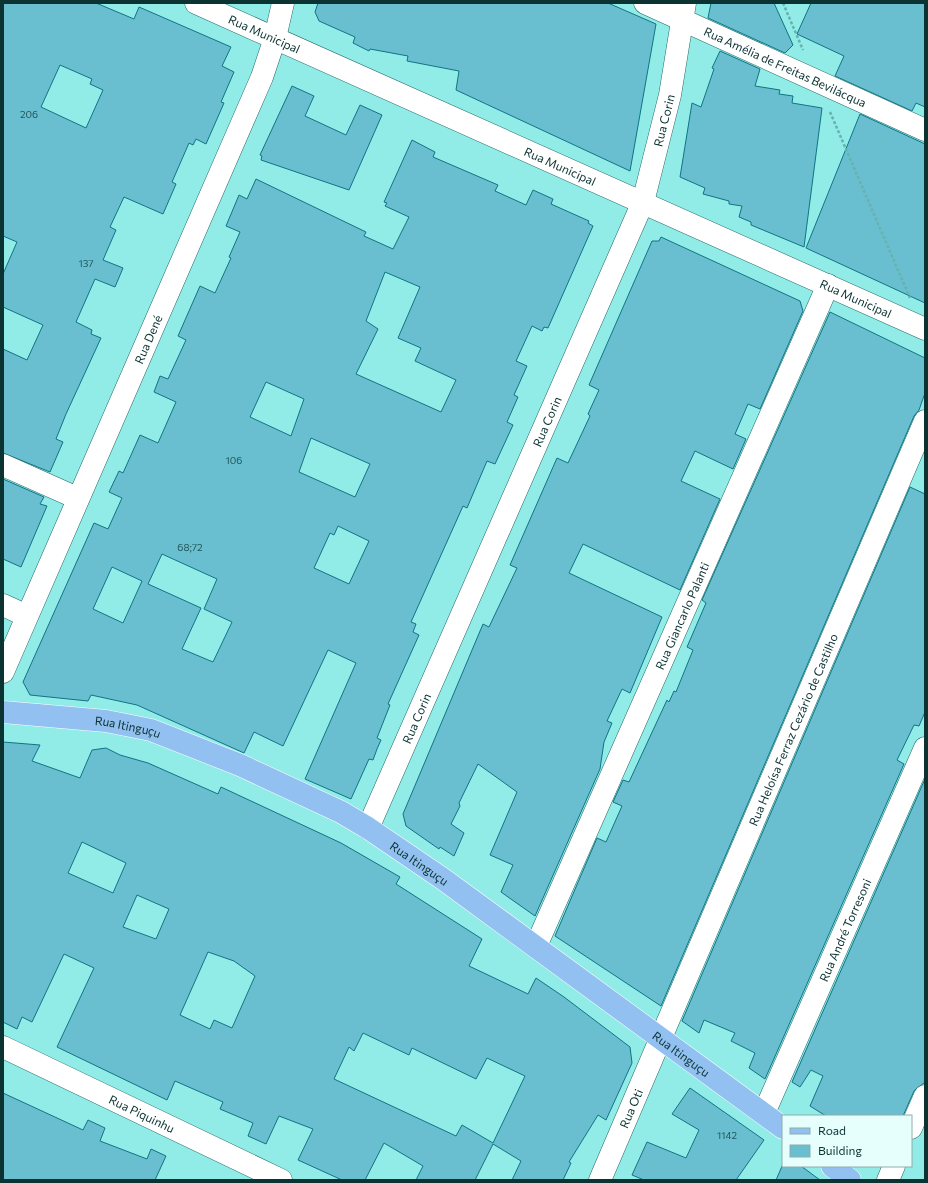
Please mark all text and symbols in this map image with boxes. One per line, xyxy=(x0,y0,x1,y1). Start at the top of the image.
street label: Rua Municipal xyxy=(226,12,302,56)
street label: Rua Amélia de Freitas Bevilácqua xyxy=(702,24,869,110)
street label: Rua Corin xyxy=(650,93,677,148)
house number: 206 xyxy=(20,108,38,120)
street label: Rua Municipal xyxy=(522,144,598,188)
house number: 137 xyxy=(78,257,94,269)
street label: Rua Municipal xyxy=(818,276,894,320)
street label: Rua Dené xyxy=(131,313,165,366)
street label: Rua Corin xyxy=(529,394,564,449)
house number: 106 xyxy=(226,454,242,466)
house number: 68;72 xyxy=(177,541,203,553)
street label: Rua Giancarlo Palanti xyxy=(652,560,712,672)
street label: Rua Heloísa Ferraz Cezário de Castilho xyxy=(746,631,840,828)
street label: Rua Corin xyxy=(399,691,433,745)
street label: Rua Itinguçu xyxy=(94,713,163,740)
street label: Rua Itinguçu xyxy=(388,838,451,888)
street label: Rua André Torresoni xyxy=(816,876,874,984)
street label: Rua Itinguçu xyxy=(650,1028,713,1079)
street label: Rua Oti xyxy=(616,1087,645,1130)
street label: Rua Piquinhu xyxy=(107,1092,177,1135)
legend xyxy=(782,1115,912,1167)
text: Road xyxy=(818,1123,846,1137)
house number: 1142 xyxy=(717,1129,737,1141)
text: Building xyxy=(818,1143,862,1157)

